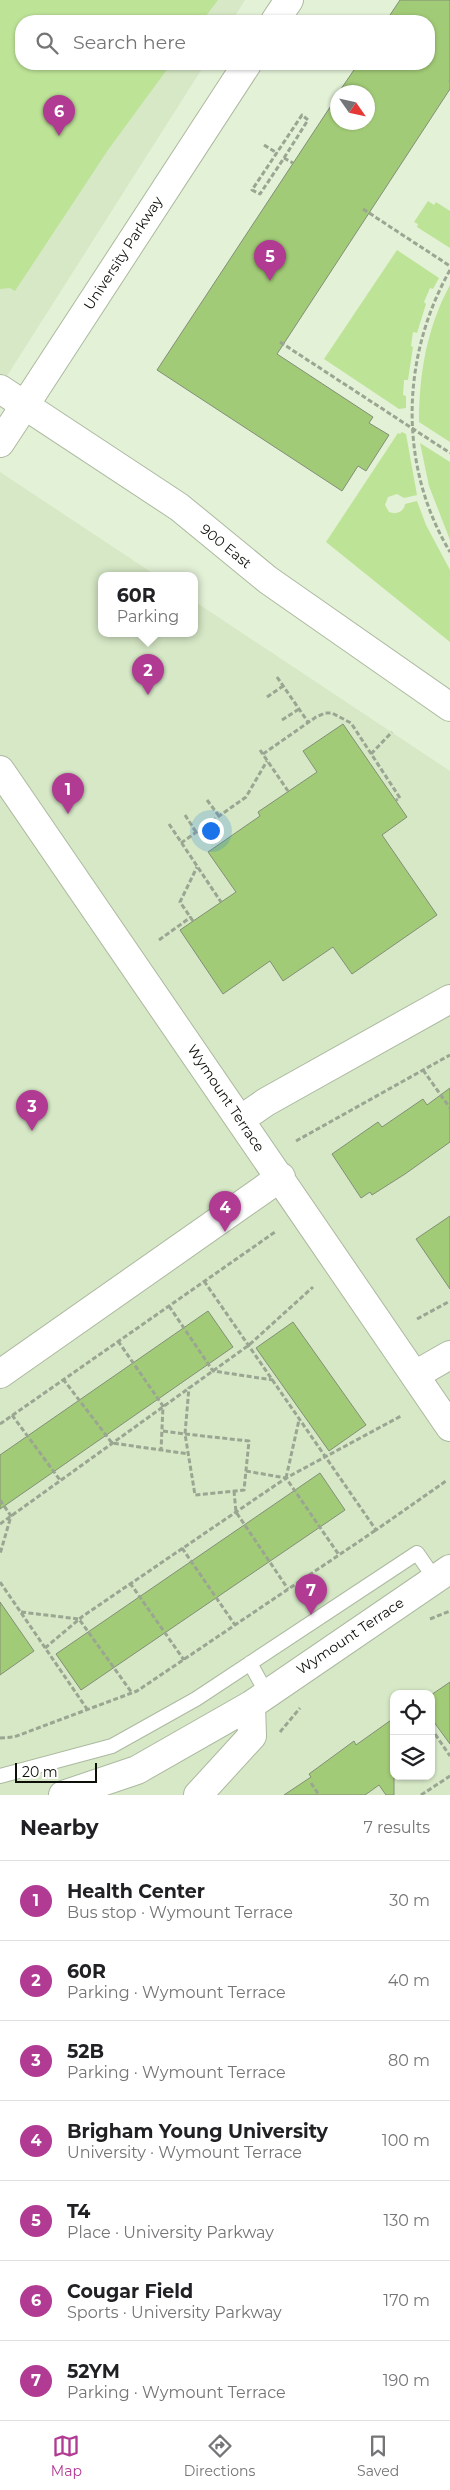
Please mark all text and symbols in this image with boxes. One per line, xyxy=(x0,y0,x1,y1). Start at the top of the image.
search box xyxy=(15,15,435,70)
icon: search xyxy=(33,29,61,57)
text: Search here xyxy=(73,31,186,54)
north arrow xyxy=(330,85,375,130)
pin: 6 xyxy=(43,95,75,136)
street label: University Parkway xyxy=(80,192,167,313)
pin: 5 xyxy=(254,240,286,281)
street label: 900 East xyxy=(197,520,256,572)
popup xyxy=(98,572,198,637)
text: 60R xyxy=(117,584,156,607)
text: Parking xyxy=(117,607,179,626)
pin: 2 xyxy=(132,654,164,695)
pin: 1 xyxy=(52,773,84,814)
your location xyxy=(198,818,224,844)
street label: Wymount Terrace xyxy=(183,1041,269,1155)
pin: 3 xyxy=(16,1090,48,1131)
pin: 4 xyxy=(209,1191,241,1232)
pin: 7 xyxy=(295,1574,327,1615)
street label: Wymount Terrace xyxy=(293,1593,407,1679)
map controls xyxy=(390,1690,435,1780)
button: locate xyxy=(390,1690,435,1735)
button: layers xyxy=(390,1735,435,1780)
scale bar xyxy=(15,1760,98,1783)
text: 20 m xyxy=(22,1763,58,1781)
text: Nearby xyxy=(20,1815,99,1840)
text: 7 results xyxy=(363,1818,430,1837)
text: Health Center xyxy=(67,1880,205,1903)
text: 1 xyxy=(33,1891,39,1910)
text: 30 m xyxy=(389,1891,430,1910)
text: Bus stop · Wymount Terrace xyxy=(67,1903,293,1922)
text: 60R xyxy=(67,1960,106,1983)
text: 2 xyxy=(31,1971,41,1990)
text: 40 m xyxy=(388,1971,430,1990)
text: Parking · Wymount Terrace xyxy=(67,1983,286,2002)
text: 52B xyxy=(67,2040,104,2063)
text: 3 xyxy=(31,2051,41,2070)
text: 80 m xyxy=(388,2051,430,2070)
text: Parking · Wymount Terrace xyxy=(67,2063,286,2082)
text: Brigham Young University xyxy=(67,2120,328,2143)
text: 4 xyxy=(30,2131,42,2150)
text: 100 m xyxy=(382,2131,430,2150)
text: University · Wymount Terrace xyxy=(67,2143,302,2162)
text: T4 xyxy=(67,2200,90,2223)
text: 5 xyxy=(31,2211,41,2230)
text: 130 m xyxy=(383,2211,430,2230)
text: Place · University Parkway xyxy=(67,2223,274,2242)
text: Cougar Field xyxy=(67,2280,193,2303)
text: 6 xyxy=(31,2291,41,2310)
text: 170 m xyxy=(383,2291,430,2310)
text: Sports · University Parkway xyxy=(67,2303,282,2322)
text: 52YM xyxy=(67,2360,120,2383)
text: 7 xyxy=(31,2371,41,2390)
text: 190 m xyxy=(383,2371,430,2390)
text: Parking · Wymount Terrace xyxy=(67,2383,286,2402)
tab: Map xyxy=(51,2432,82,2480)
tab: Directions xyxy=(184,2432,255,2480)
tab: Saved xyxy=(357,2432,399,2480)

